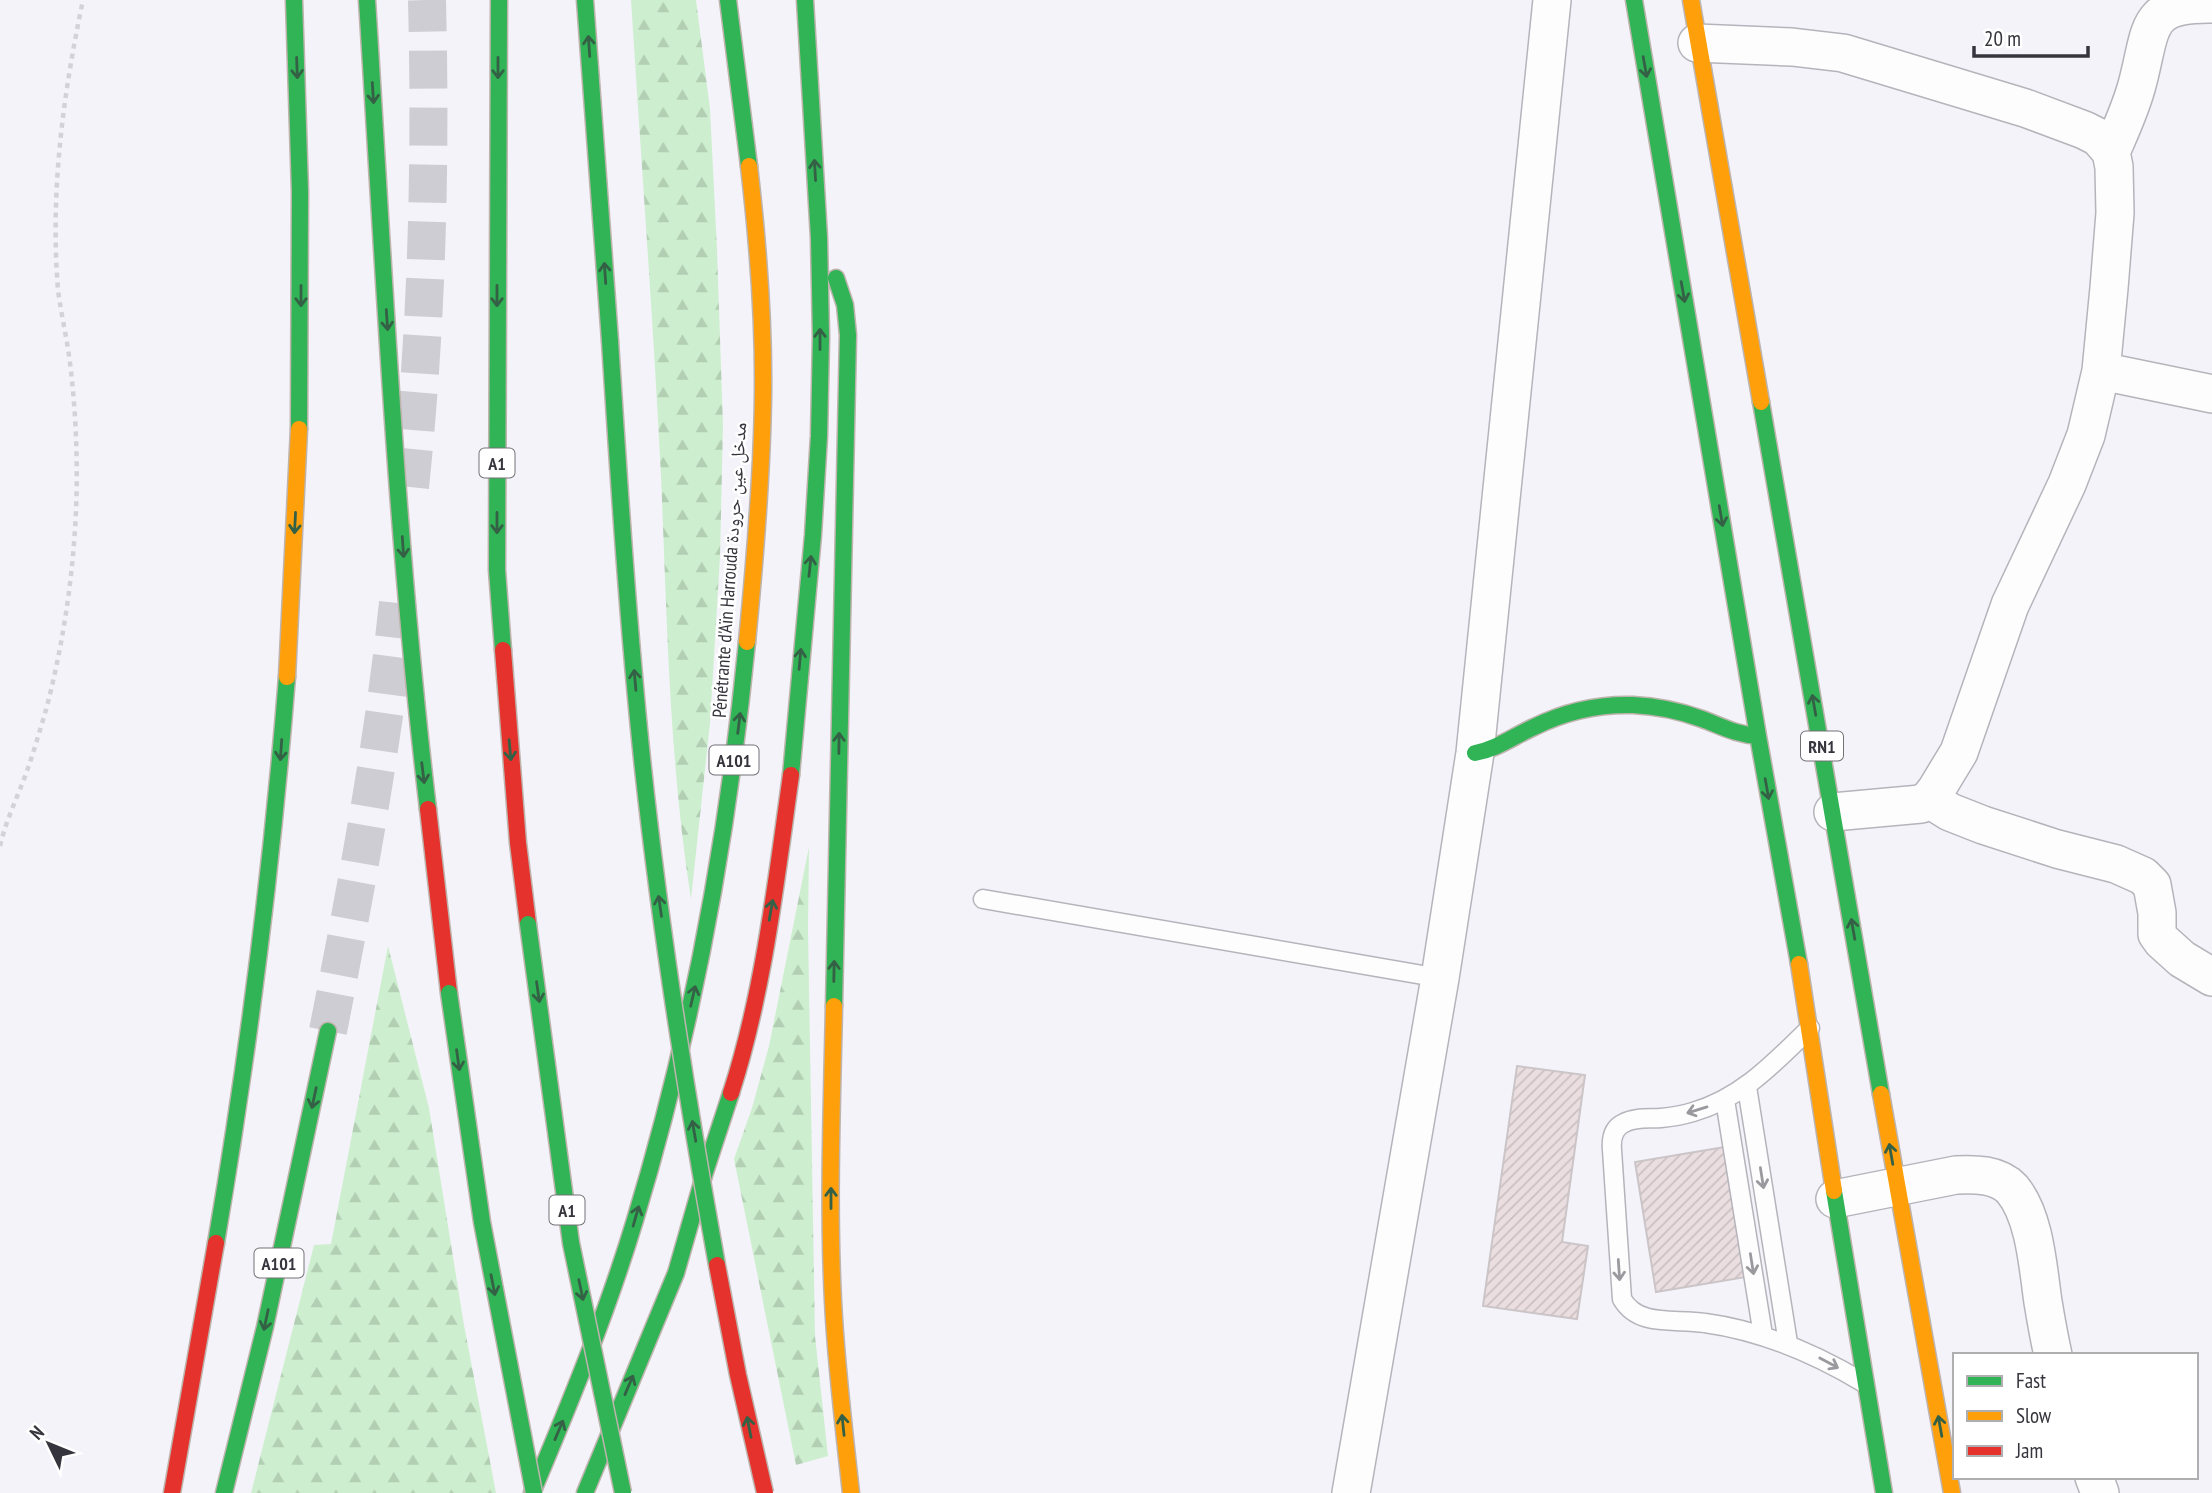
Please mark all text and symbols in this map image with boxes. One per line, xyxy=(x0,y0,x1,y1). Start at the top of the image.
scale bar xyxy=(1974,14,2088,58)
text: 20 m xyxy=(1984,25,2021,52)
one-way arrow xyxy=(582,35,595,58)
one-way arrow xyxy=(1639,55,1652,78)
one-way arrow xyxy=(291,56,304,79)
one-way arrow xyxy=(491,56,505,79)
one-way arrow xyxy=(367,81,380,103)
one-way arrow xyxy=(809,159,822,182)
one-way arrow xyxy=(598,262,611,285)
one-way arrow xyxy=(1677,280,1690,303)
one-way arrow xyxy=(294,284,308,307)
one-way arrow xyxy=(490,284,504,307)
one-way arrow xyxy=(381,308,394,330)
one-way arrow xyxy=(813,327,827,350)
street label: Pénétrante d'Aïn Harrouda مدخل عين حرودة xyxy=(707,422,751,718)
road number: A1 xyxy=(480,448,514,477)
one-way arrow xyxy=(1715,504,1728,527)
one-way arrow xyxy=(289,511,302,534)
one-way arrow xyxy=(490,511,504,534)
one-way arrow xyxy=(397,535,410,557)
one-way arrow xyxy=(803,555,816,577)
one-way arrow xyxy=(794,649,807,671)
one-way arrow xyxy=(628,669,641,691)
one-way arrow xyxy=(1807,694,1821,717)
one-way arrow xyxy=(732,713,745,735)
one-way arrow xyxy=(832,732,846,755)
road number: RN1 xyxy=(1801,732,1843,760)
one-way arrow xyxy=(274,738,287,761)
one-way arrow xyxy=(504,739,517,761)
road number: A101 xyxy=(710,746,758,774)
one-way arrow xyxy=(417,761,430,784)
one-way arrow xyxy=(1761,777,1774,800)
one-way arrow xyxy=(653,895,666,918)
one-way arrow xyxy=(765,899,778,922)
one-way arrow xyxy=(1846,918,1859,941)
one-way arrow xyxy=(827,959,841,982)
one-way arrow xyxy=(531,980,544,1003)
one-way arrow xyxy=(686,985,700,1008)
one-way arrow xyxy=(452,1048,465,1071)
one-way arrow xyxy=(306,1086,320,1109)
one-way arrow xyxy=(1686,1104,1708,1117)
one-way arrow xyxy=(686,1120,700,1143)
one-way arrow xyxy=(1884,1143,1897,1166)
one-way arrow xyxy=(1756,1166,1769,1189)
one-way arrow xyxy=(824,1187,838,1210)
road number: A1 xyxy=(550,1196,584,1224)
one-way arrow xyxy=(630,1205,643,1227)
road number: A101 xyxy=(254,1248,304,1278)
one-way arrow xyxy=(1746,1252,1759,1275)
one-way arrow xyxy=(1613,1258,1626,1281)
one-way arrow xyxy=(487,1273,501,1296)
one-way arrow xyxy=(574,1278,588,1301)
one-way arrow xyxy=(259,1308,273,1331)
legend xyxy=(1953,1353,2198,1479)
one-way arrow xyxy=(1818,1357,1839,1370)
text: Fast xyxy=(2016,1367,2046,1394)
one-way arrow xyxy=(624,1374,637,1396)
text: Slow xyxy=(2016,1402,2052,1429)
north arrow xyxy=(14,1409,84,1479)
one-way arrow xyxy=(836,1414,849,1437)
one-way arrow xyxy=(1933,1415,1946,1438)
one-way arrow xyxy=(742,1416,755,1439)
text: N xyxy=(24,1420,49,1444)
one-way arrow xyxy=(553,1420,566,1441)
text: Jam xyxy=(2015,1437,2043,1464)

